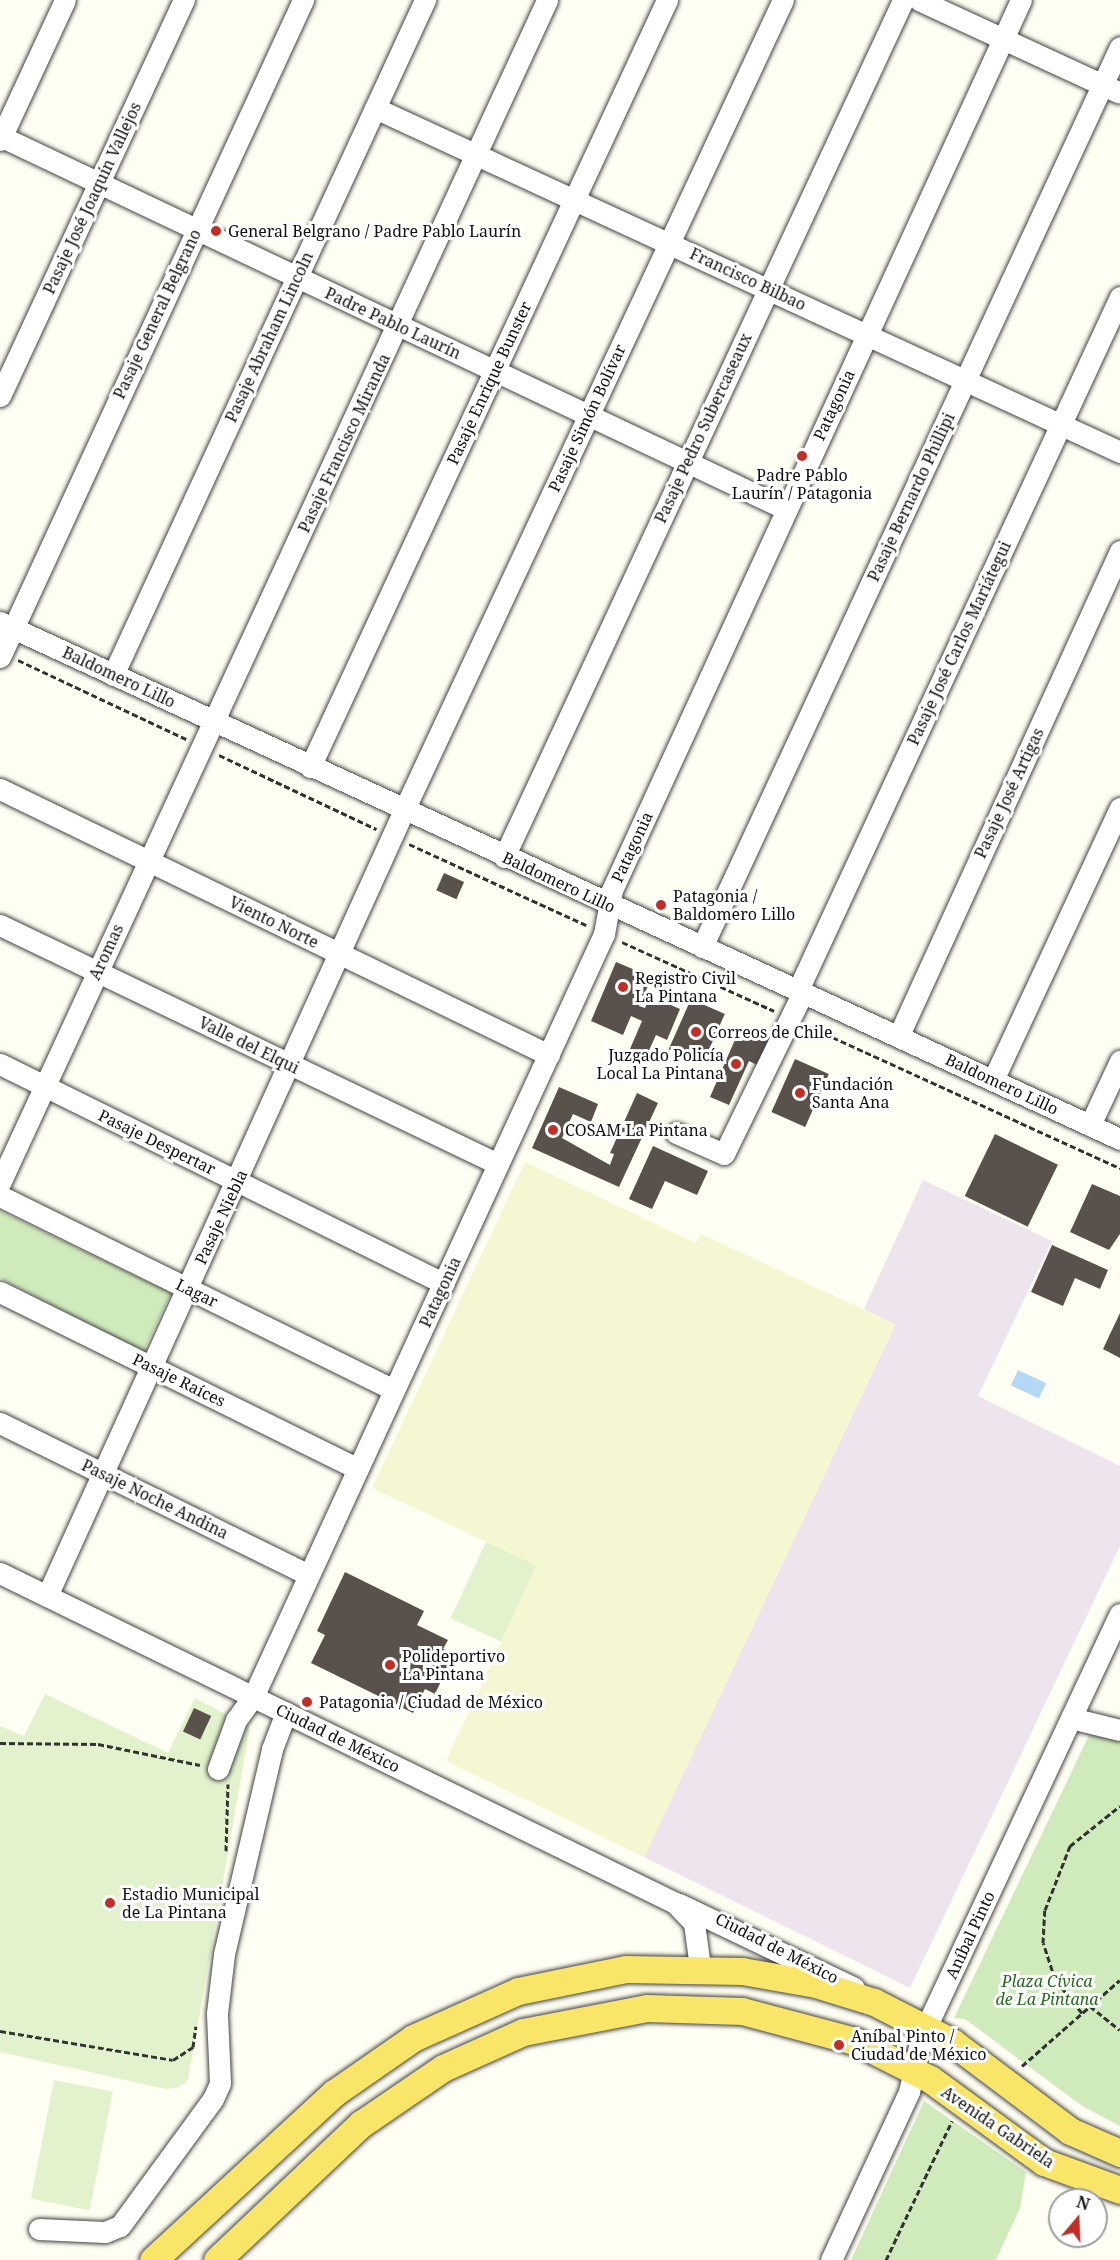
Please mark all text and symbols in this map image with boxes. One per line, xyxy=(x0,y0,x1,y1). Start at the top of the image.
street label: Pasaje José Joaquín Vallejos xyxy=(39,99,145,297)
place label: General Belgrano / Padre Pablo Laurín xyxy=(228,221,521,241)
marker: General Belgrano / Padre Pablo Laurín xyxy=(209,224,223,238)
street label: Pasaje General Belgrano xyxy=(109,226,205,402)
street label: Francisco Bilbao xyxy=(687,244,809,314)
street label: Pasaje Abraham Lincoln xyxy=(221,249,317,425)
street label: Padre Pablo Laurín xyxy=(322,283,464,363)
street label: Pasaje Enrique Bunster xyxy=(443,298,535,468)
street label: Pasaje Pedro Subercaseaux xyxy=(651,330,755,526)
street label: Pasaje Simón Bolívar xyxy=(544,341,630,495)
street label: Pasaje Francisco Miranda xyxy=(294,350,394,536)
street label: Patagonia xyxy=(809,367,859,443)
street label: Pasaje Bernardo Phillipi xyxy=(863,410,959,584)
marker: Padre Pablo Laurín / Patagonia xyxy=(795,449,809,463)
place label: Padre Pablo Laurín / Patagonia xyxy=(732,465,872,503)
street label: Pasaje José Carlos Mariátegui xyxy=(903,538,1015,748)
street label: Baldomero Lillo xyxy=(60,642,178,712)
street label: Pasaje José Artigas xyxy=(970,725,1048,861)
street label: Patagonia xyxy=(607,809,657,885)
street label: Baldomero Lillo xyxy=(500,847,618,917)
place label: Patagonia / Baldomero Lillo xyxy=(673,886,795,924)
street label: Viento Norte xyxy=(226,892,322,952)
marker: Patagonia / Baldomero Lillo xyxy=(654,898,668,912)
street label: Aromas xyxy=(85,921,127,983)
place label: Registro Civil La Pintana xyxy=(635,968,736,1006)
marker: Registro Civil La Pintana xyxy=(616,980,630,994)
street label: Valle del Elqui xyxy=(196,1012,302,1078)
place label: Correos de Chile xyxy=(708,1022,832,1042)
marker: Correos de Chile xyxy=(689,1025,703,1039)
place label: Juzgado Policía Local La Pintana xyxy=(597,1045,724,1083)
street label: Baldomero Lillo xyxy=(943,1049,1061,1119)
marker: Juzgado Policía Local La Pintana xyxy=(729,1057,743,1071)
place label: Fundación Santa Ana xyxy=(812,1074,893,1112)
marker: Fundación Santa Ana xyxy=(793,1086,807,1100)
street label: Pasaje Despertar xyxy=(95,1105,219,1179)
place label: COSAM La Pintana xyxy=(565,1120,708,1140)
marker: COSAM La Pintana xyxy=(546,1123,560,1137)
street label: Pasaje Niebla xyxy=(191,1167,251,1267)
street label: Patagonia xyxy=(415,1254,465,1330)
street label: Lagar xyxy=(173,1275,221,1311)
street label: Pasaje Raíces xyxy=(130,1349,228,1411)
street label: Pasaje Noche Andina xyxy=(79,1455,231,1543)
place label: Polideportivo La Pintana xyxy=(402,1646,505,1684)
marker: Polideportivo La Pintana xyxy=(383,1658,397,1672)
place label: Patagonia / Ciudad de México xyxy=(319,1692,543,1712)
marker: Patagonia / Ciudad de México xyxy=(300,1695,314,1709)
street label: Ciudad de México xyxy=(273,1700,403,1776)
place label: Estadio Municipal de La Pintana xyxy=(122,1884,260,1922)
street label: Aníbal Pinto xyxy=(941,1888,999,1982)
marker: Estadio Municipal de La Pintana xyxy=(103,1896,117,1910)
street label: Ciudad de México xyxy=(712,1909,842,1987)
park label: Plaza Cívica de La Pintana xyxy=(995,1971,1099,2009)
place label: Aníbal Pinto / Ciudad de México xyxy=(851,2026,987,2064)
marker: Aníbal Pinto / Ciudad de México xyxy=(832,2038,846,2052)
street label: Avenida Gabriela xyxy=(938,2082,1058,2172)
north arrow xyxy=(1048,2188,1108,2248)
text: N xyxy=(1074,2190,1093,2215)

